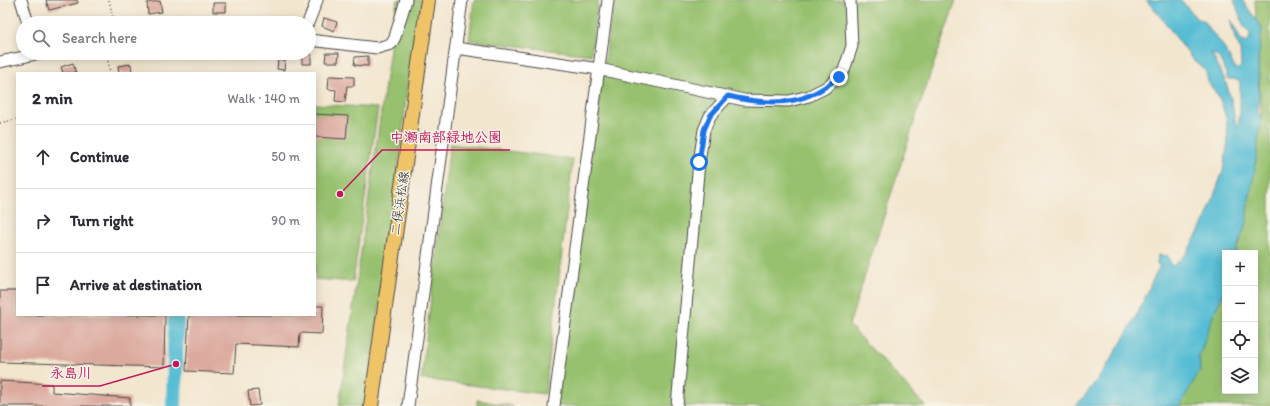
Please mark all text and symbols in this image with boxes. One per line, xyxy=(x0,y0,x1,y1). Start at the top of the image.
search box xyxy=(16,16,316,60)
icon: search xyxy=(30,27,52,49)
text: Search here xyxy=(62,29,137,47)
route end xyxy=(830,68,848,86)
text: 2 min xyxy=(32,88,72,108)
text: Walk · 140 m xyxy=(228,91,300,106)
callout: 中瀬南部緑地公園 xyxy=(382,124,510,150)
text: 中瀬南部緑地公園 xyxy=(390,129,502,146)
icon: ahead xyxy=(32,146,54,168)
text: Continue xyxy=(70,148,129,166)
text: 50 m xyxy=(271,149,300,164)
route start xyxy=(690,153,708,171)
street label: 二俣浜松線 xyxy=(388,169,412,236)
icon: right xyxy=(32,210,54,232)
text: Turn right xyxy=(70,212,134,230)
text: 90 m xyxy=(271,213,300,228)
map controls xyxy=(1222,250,1258,394)
button: + xyxy=(1222,250,1258,286)
icon: arrive xyxy=(32,274,54,296)
text: Arrive at destination xyxy=(70,276,202,294)
button: − xyxy=(1222,286,1258,322)
button: locate xyxy=(1222,322,1258,358)
button: layers xyxy=(1222,358,1258,394)
callout: 永島川 xyxy=(42,360,100,386)
text: 永島川 xyxy=(50,365,92,382)

